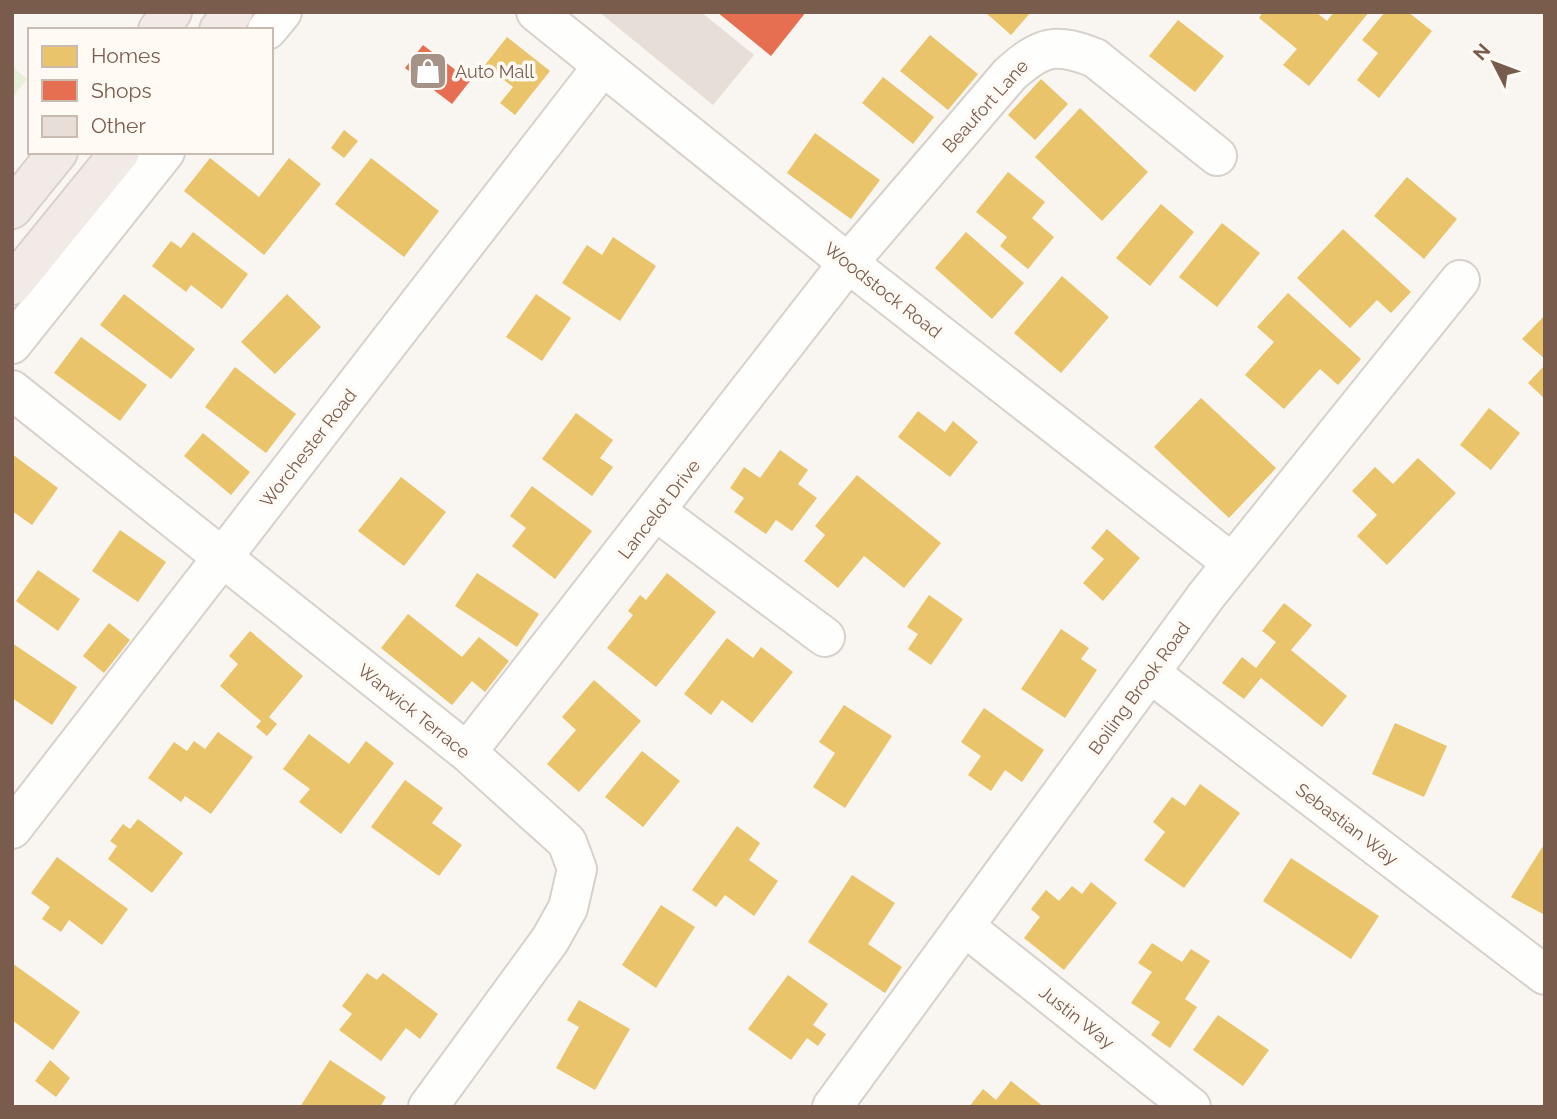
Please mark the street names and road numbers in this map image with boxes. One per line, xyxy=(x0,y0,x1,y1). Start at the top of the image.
street label: Beaufort Lane xyxy=(938,55,1032,157)
street label: Woodstock Road xyxy=(820,238,946,342)
street label: Worchester Road xyxy=(255,385,361,511)
street label: Lancelot Drive xyxy=(614,455,705,563)
street label: Boiling Brook Road xyxy=(1084,618,1194,758)
street label: Warwick Terrace xyxy=(354,659,475,763)
street label: Sebastian Way xyxy=(1292,779,1402,869)
street label: Justin Way xyxy=(1035,981,1119,1053)

